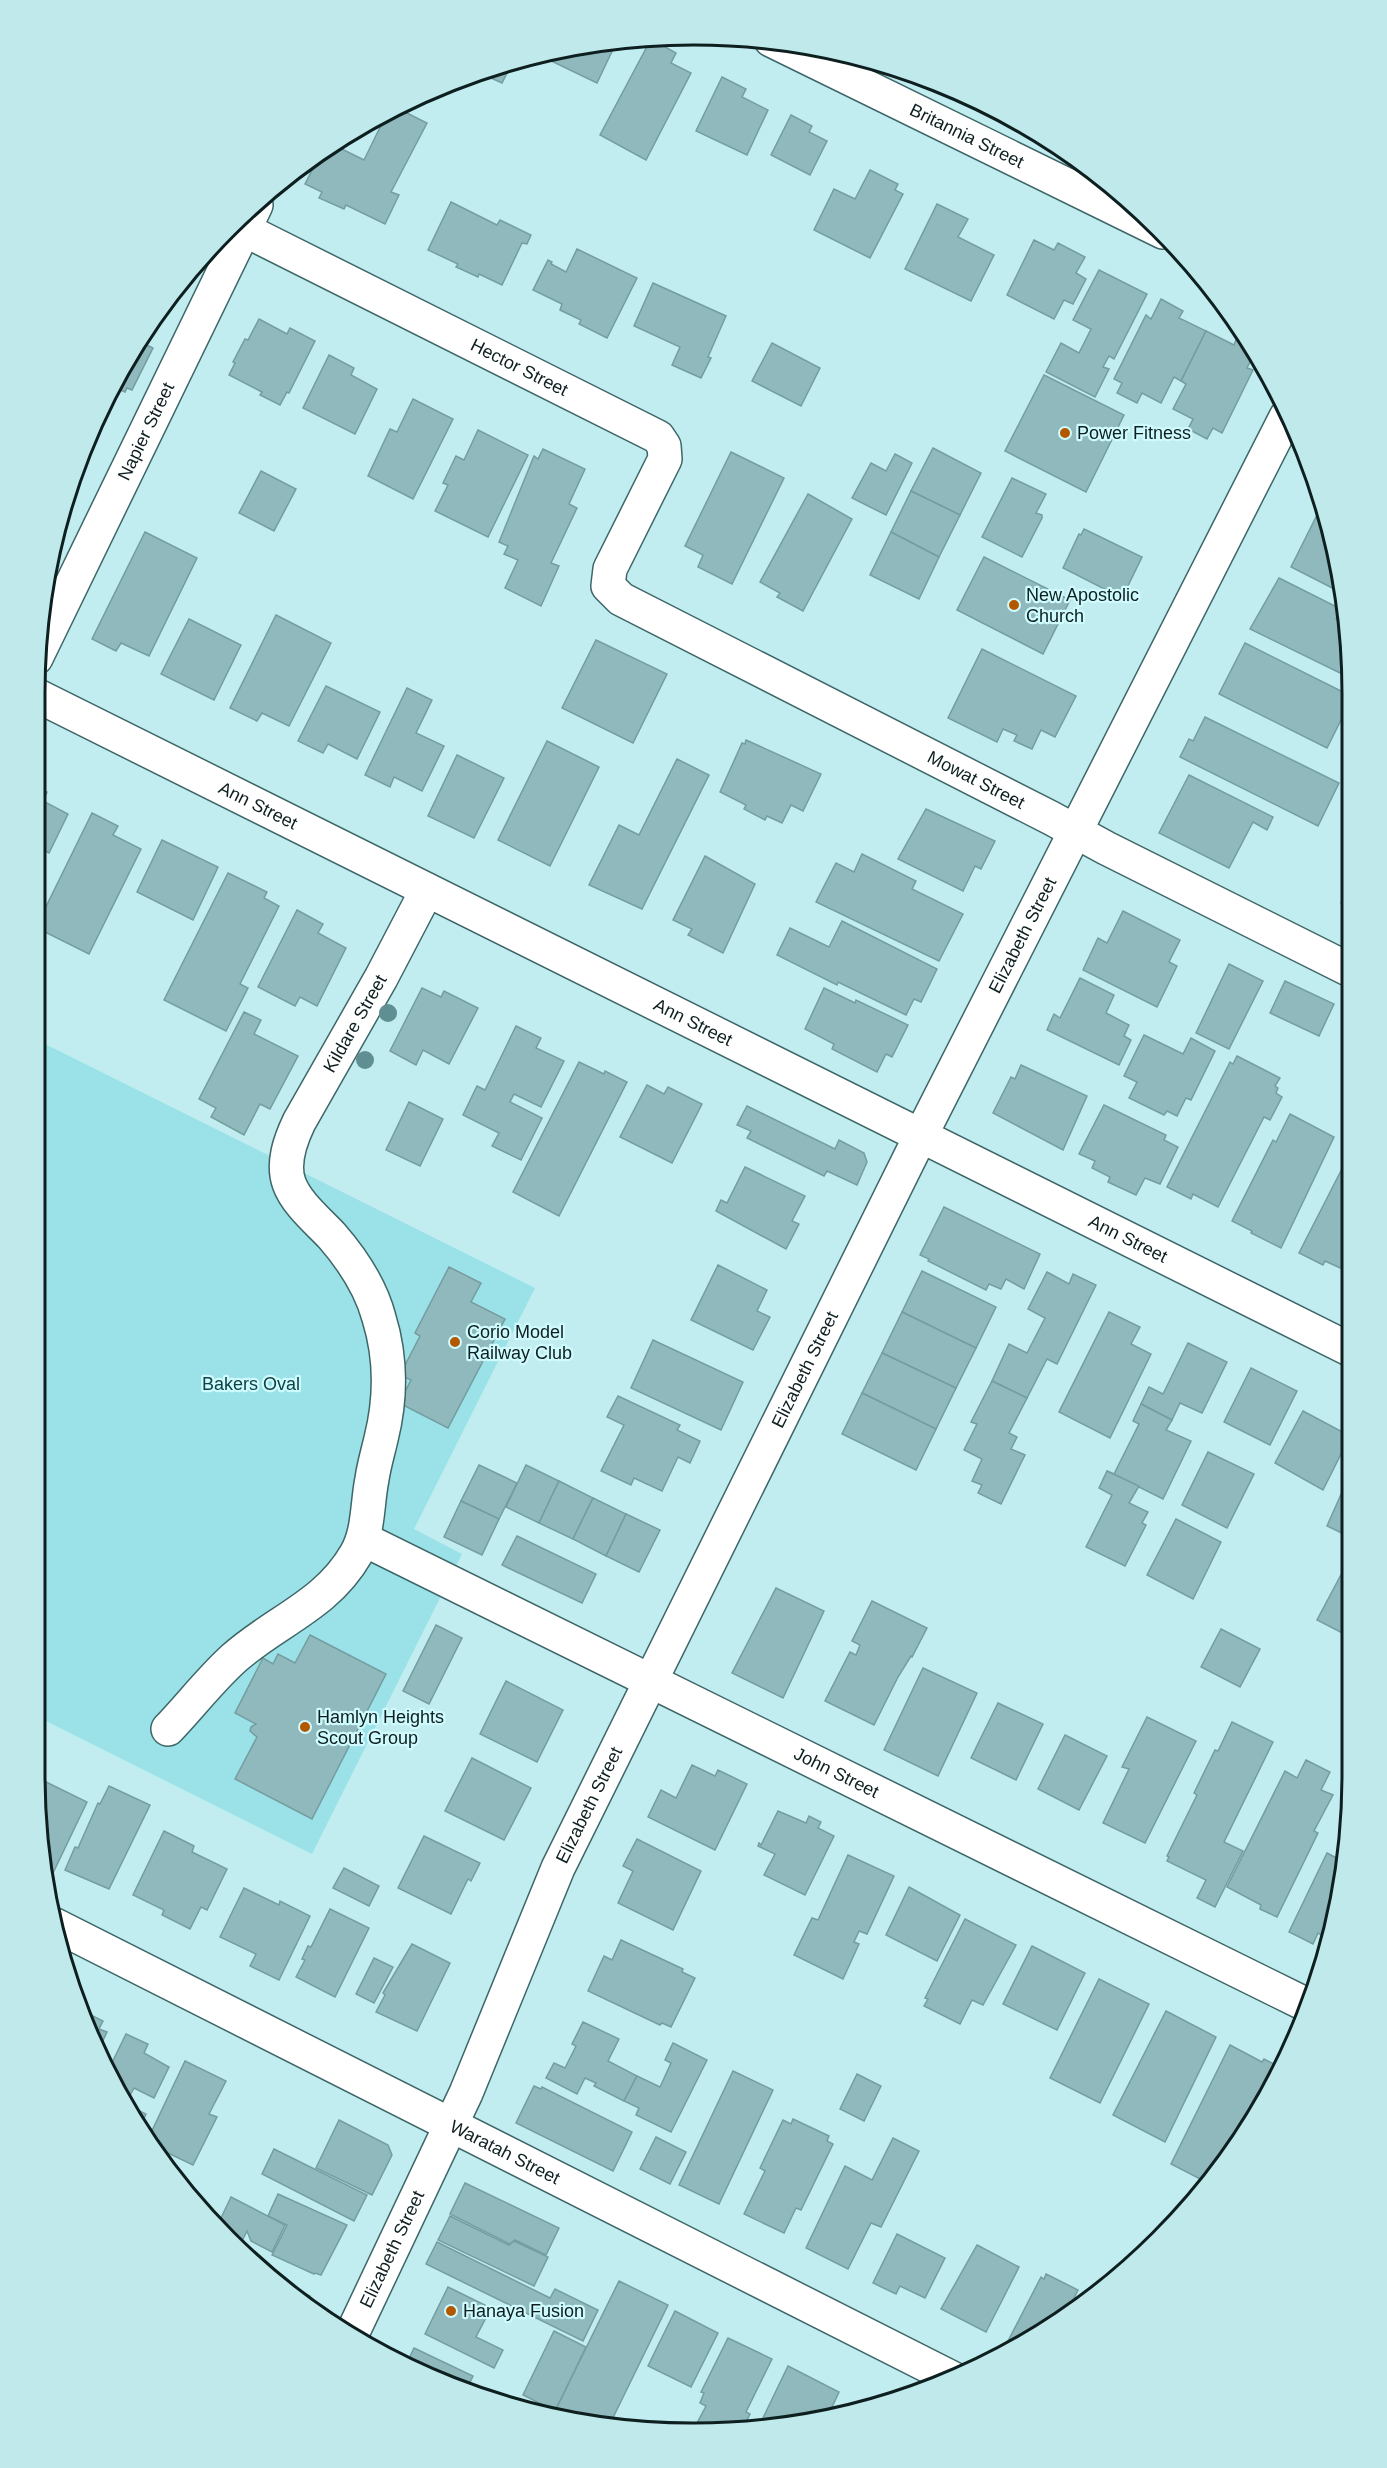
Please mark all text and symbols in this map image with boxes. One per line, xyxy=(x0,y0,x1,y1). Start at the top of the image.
street label: Britannia Street xyxy=(907,100,1027,172)
street label: Hector Street xyxy=(467,335,571,400)
street label: Napier Street xyxy=(114,379,178,483)
place label: Power Fitness xyxy=(1077,423,1191,443)
marker: Power Fitness xyxy=(1058,426,1072,440)
place label: New Apostolic Church xyxy=(1026,585,1139,626)
marker: New Apostolic Church xyxy=(1007,598,1021,612)
street label: Mowat Street xyxy=(924,747,1028,813)
street label: Ann Street xyxy=(215,778,301,834)
street label: Elizabeth Street xyxy=(985,874,1060,996)
street label: Kildare Street xyxy=(319,971,391,1076)
street label: Ann Street xyxy=(650,994,736,1050)
street label: Ann Street xyxy=(1085,1211,1171,1267)
street label: Elizabeth Street xyxy=(768,1308,842,1431)
place label: Corio Model Railway Club xyxy=(467,1322,572,1363)
marker: Corio Model Railway Club xyxy=(448,1335,462,1349)
park label: Bakers Oval xyxy=(202,1374,300,1394)
place label: Hamlyn Heights Scout Group xyxy=(317,1707,444,1748)
marker: Hamlyn Heights Scout Group xyxy=(298,1720,312,1734)
street label: John Street xyxy=(791,1743,882,1802)
street label: Elizabeth Street xyxy=(552,1744,626,1867)
street label: Waratah Street xyxy=(447,2116,563,2188)
street label: Elizabeth Street xyxy=(356,2187,428,2311)
place label: Hanaya Fusion xyxy=(463,2301,584,2321)
marker: Hanaya Fusion xyxy=(444,2304,458,2318)

